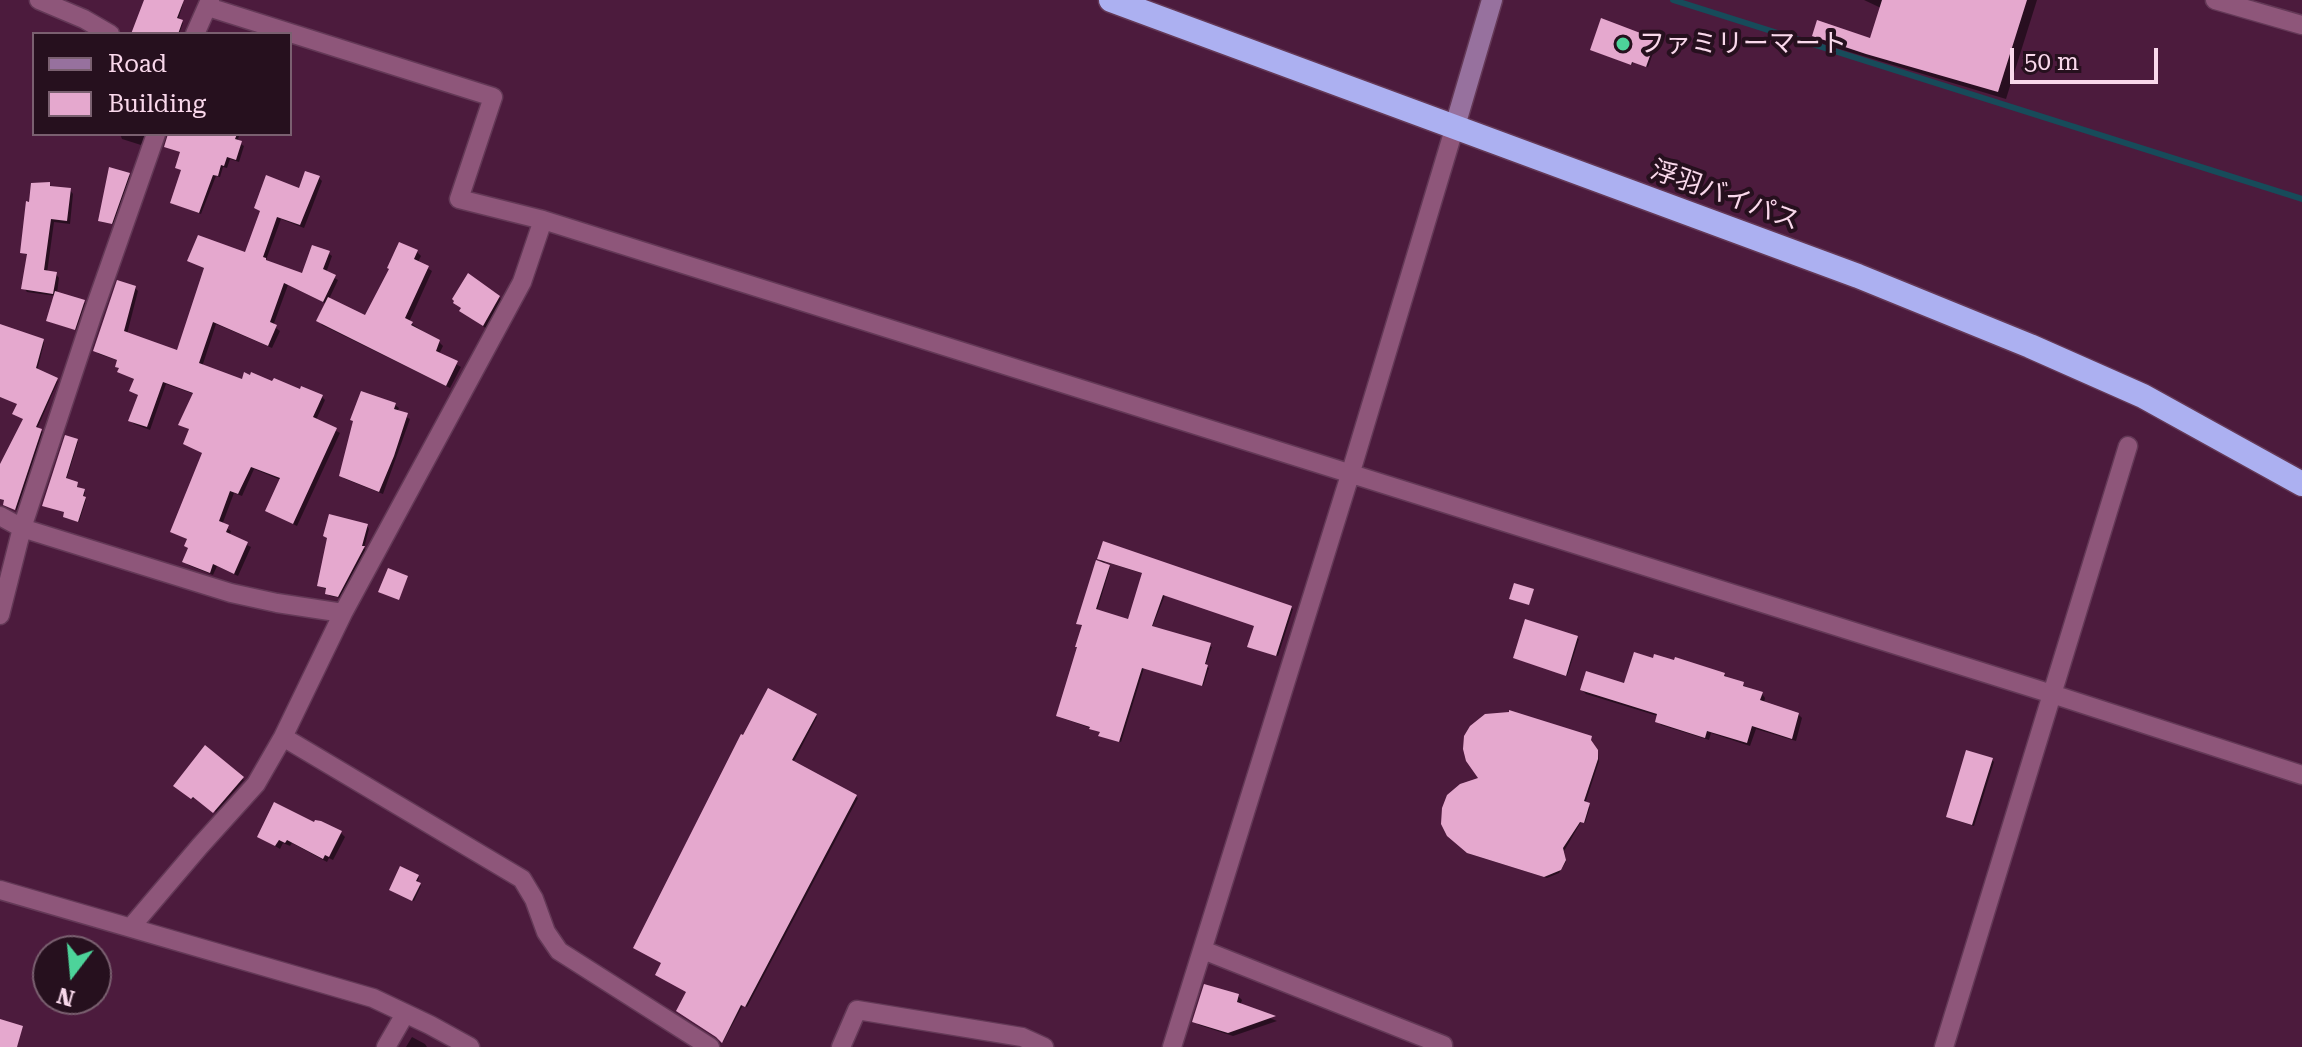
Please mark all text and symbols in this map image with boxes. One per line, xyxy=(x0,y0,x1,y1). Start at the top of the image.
place label: ファミリーマート xyxy=(1639,28,1847,60)
legend xyxy=(32,32,292,136)
scale bar xyxy=(2014,32,2162,82)
marker: ファミリーマート xyxy=(1614,35,1632,53)
text: 50 m xyxy=(2024,48,2079,76)
text: Road xyxy=(108,50,167,78)
text: Building xyxy=(108,90,206,118)
street label: 浮羽バイパス xyxy=(1646,155,1804,237)
north arrow xyxy=(32,935,112,1015)
text: N xyxy=(54,982,77,1011)

